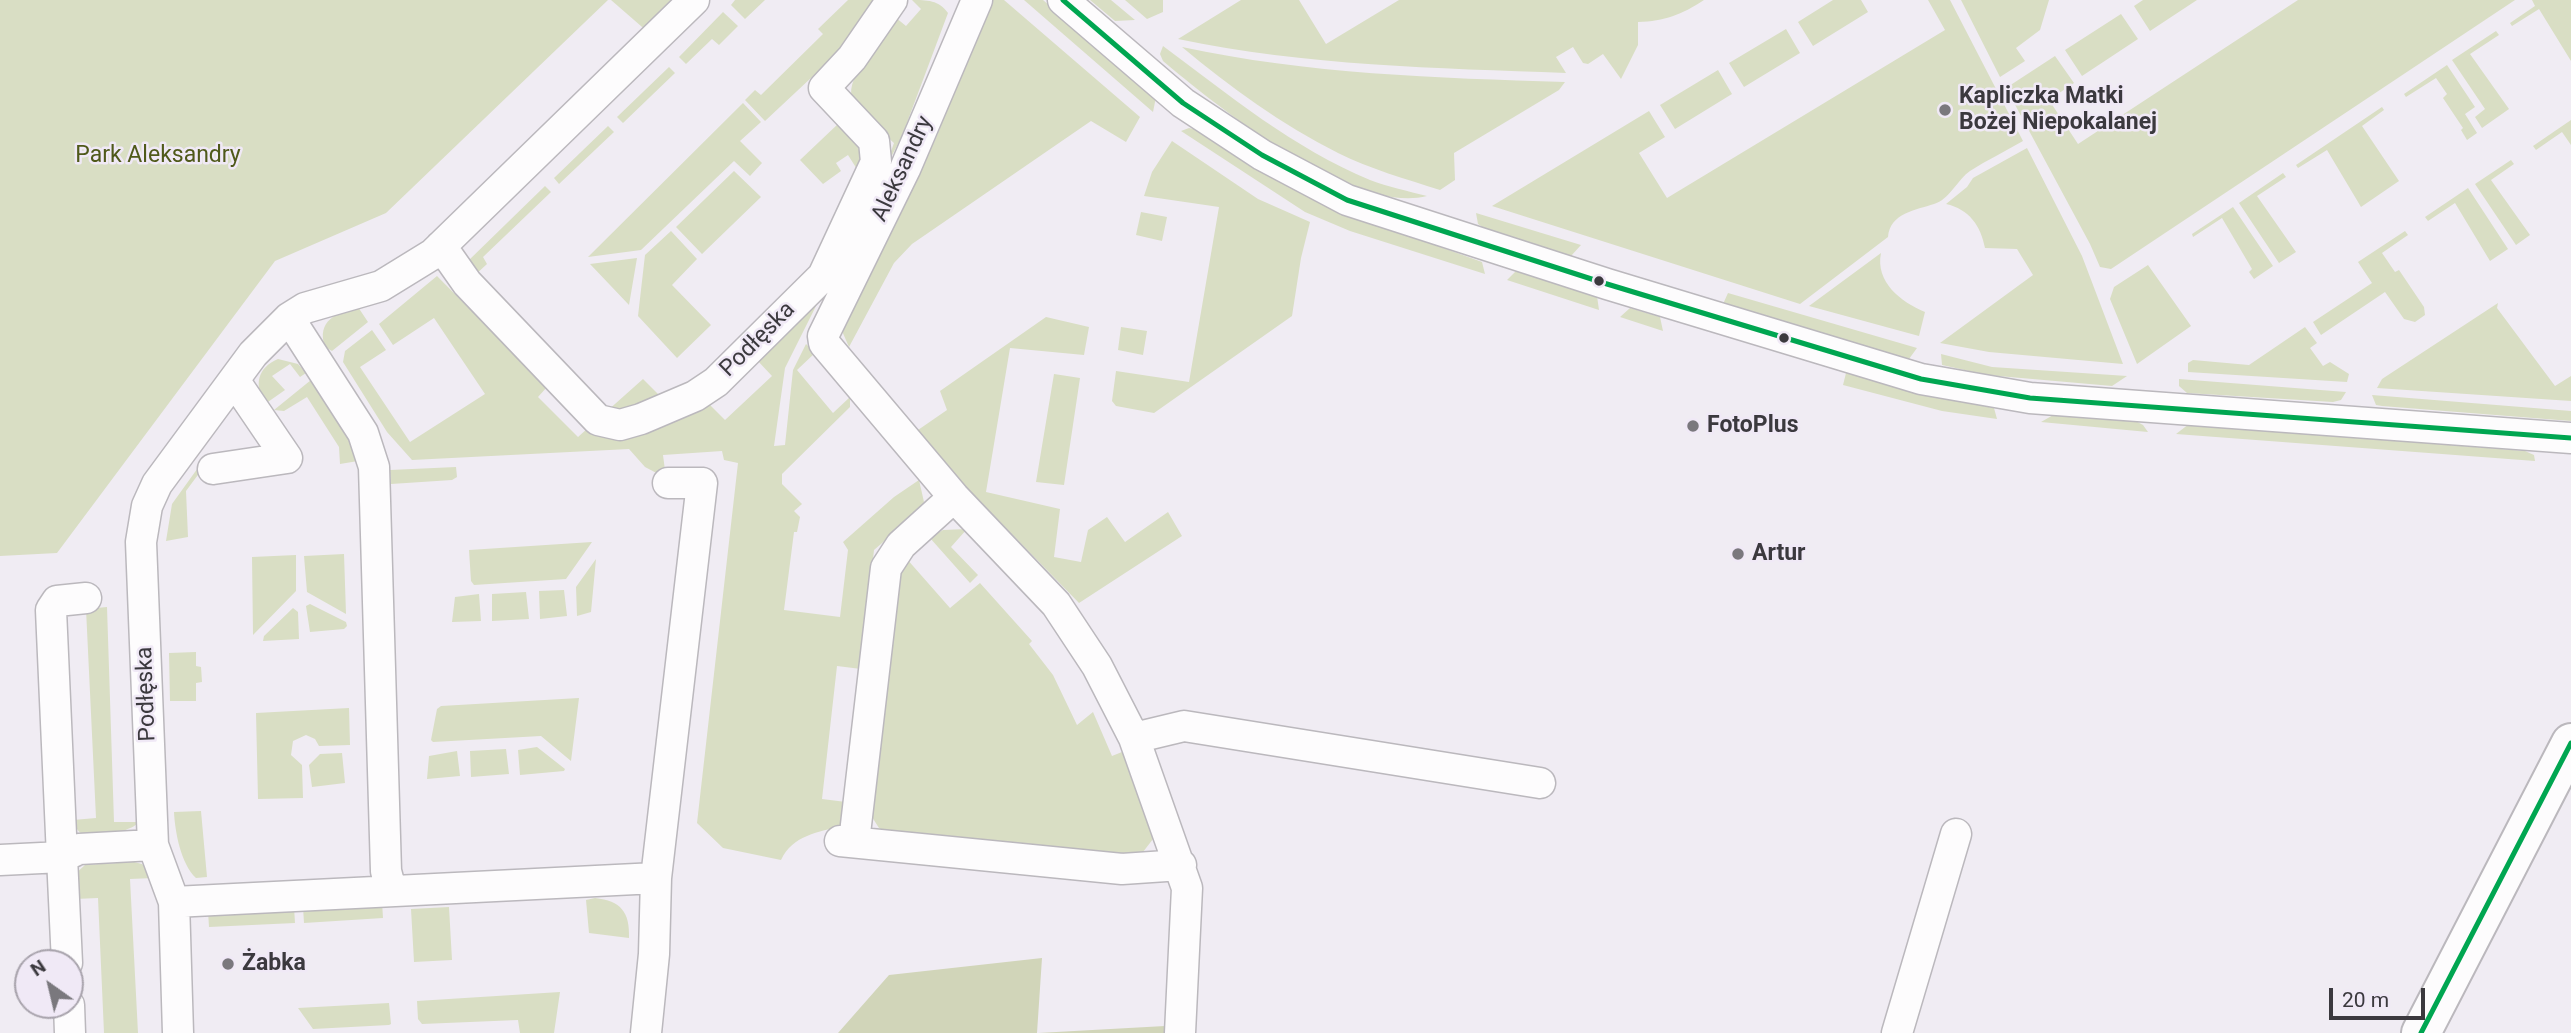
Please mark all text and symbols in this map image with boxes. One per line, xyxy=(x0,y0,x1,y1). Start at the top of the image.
place label: Kapliczka Matki Bożej Niepokalanej xyxy=(1959,83,2157,137)
marker: Kapliczka Matki Bożej Niepokalanej xyxy=(1937,102,1953,118)
street label: Aleksandry xyxy=(867,112,939,226)
park label: Park Aleksandry xyxy=(75,142,241,170)
unlabelled marker xyxy=(1592,274,1606,288)
street label: Podłęska xyxy=(715,297,801,383)
unlabelled marker xyxy=(1777,331,1791,345)
place label: FotoPlus xyxy=(1707,412,1798,440)
marker: FotoPlus xyxy=(1685,418,1701,434)
place label: Artur xyxy=(1752,540,1806,568)
marker: Artur xyxy=(1730,546,1746,562)
street label: Podłęska xyxy=(132,646,162,742)
north arrow xyxy=(14,949,84,1019)
place label: Żabka xyxy=(242,950,306,978)
text: N xyxy=(26,955,50,981)
marker: Żabka xyxy=(220,956,236,972)
scale bar xyxy=(2333,974,2429,1018)
text: 20 m xyxy=(2342,988,2389,1012)

